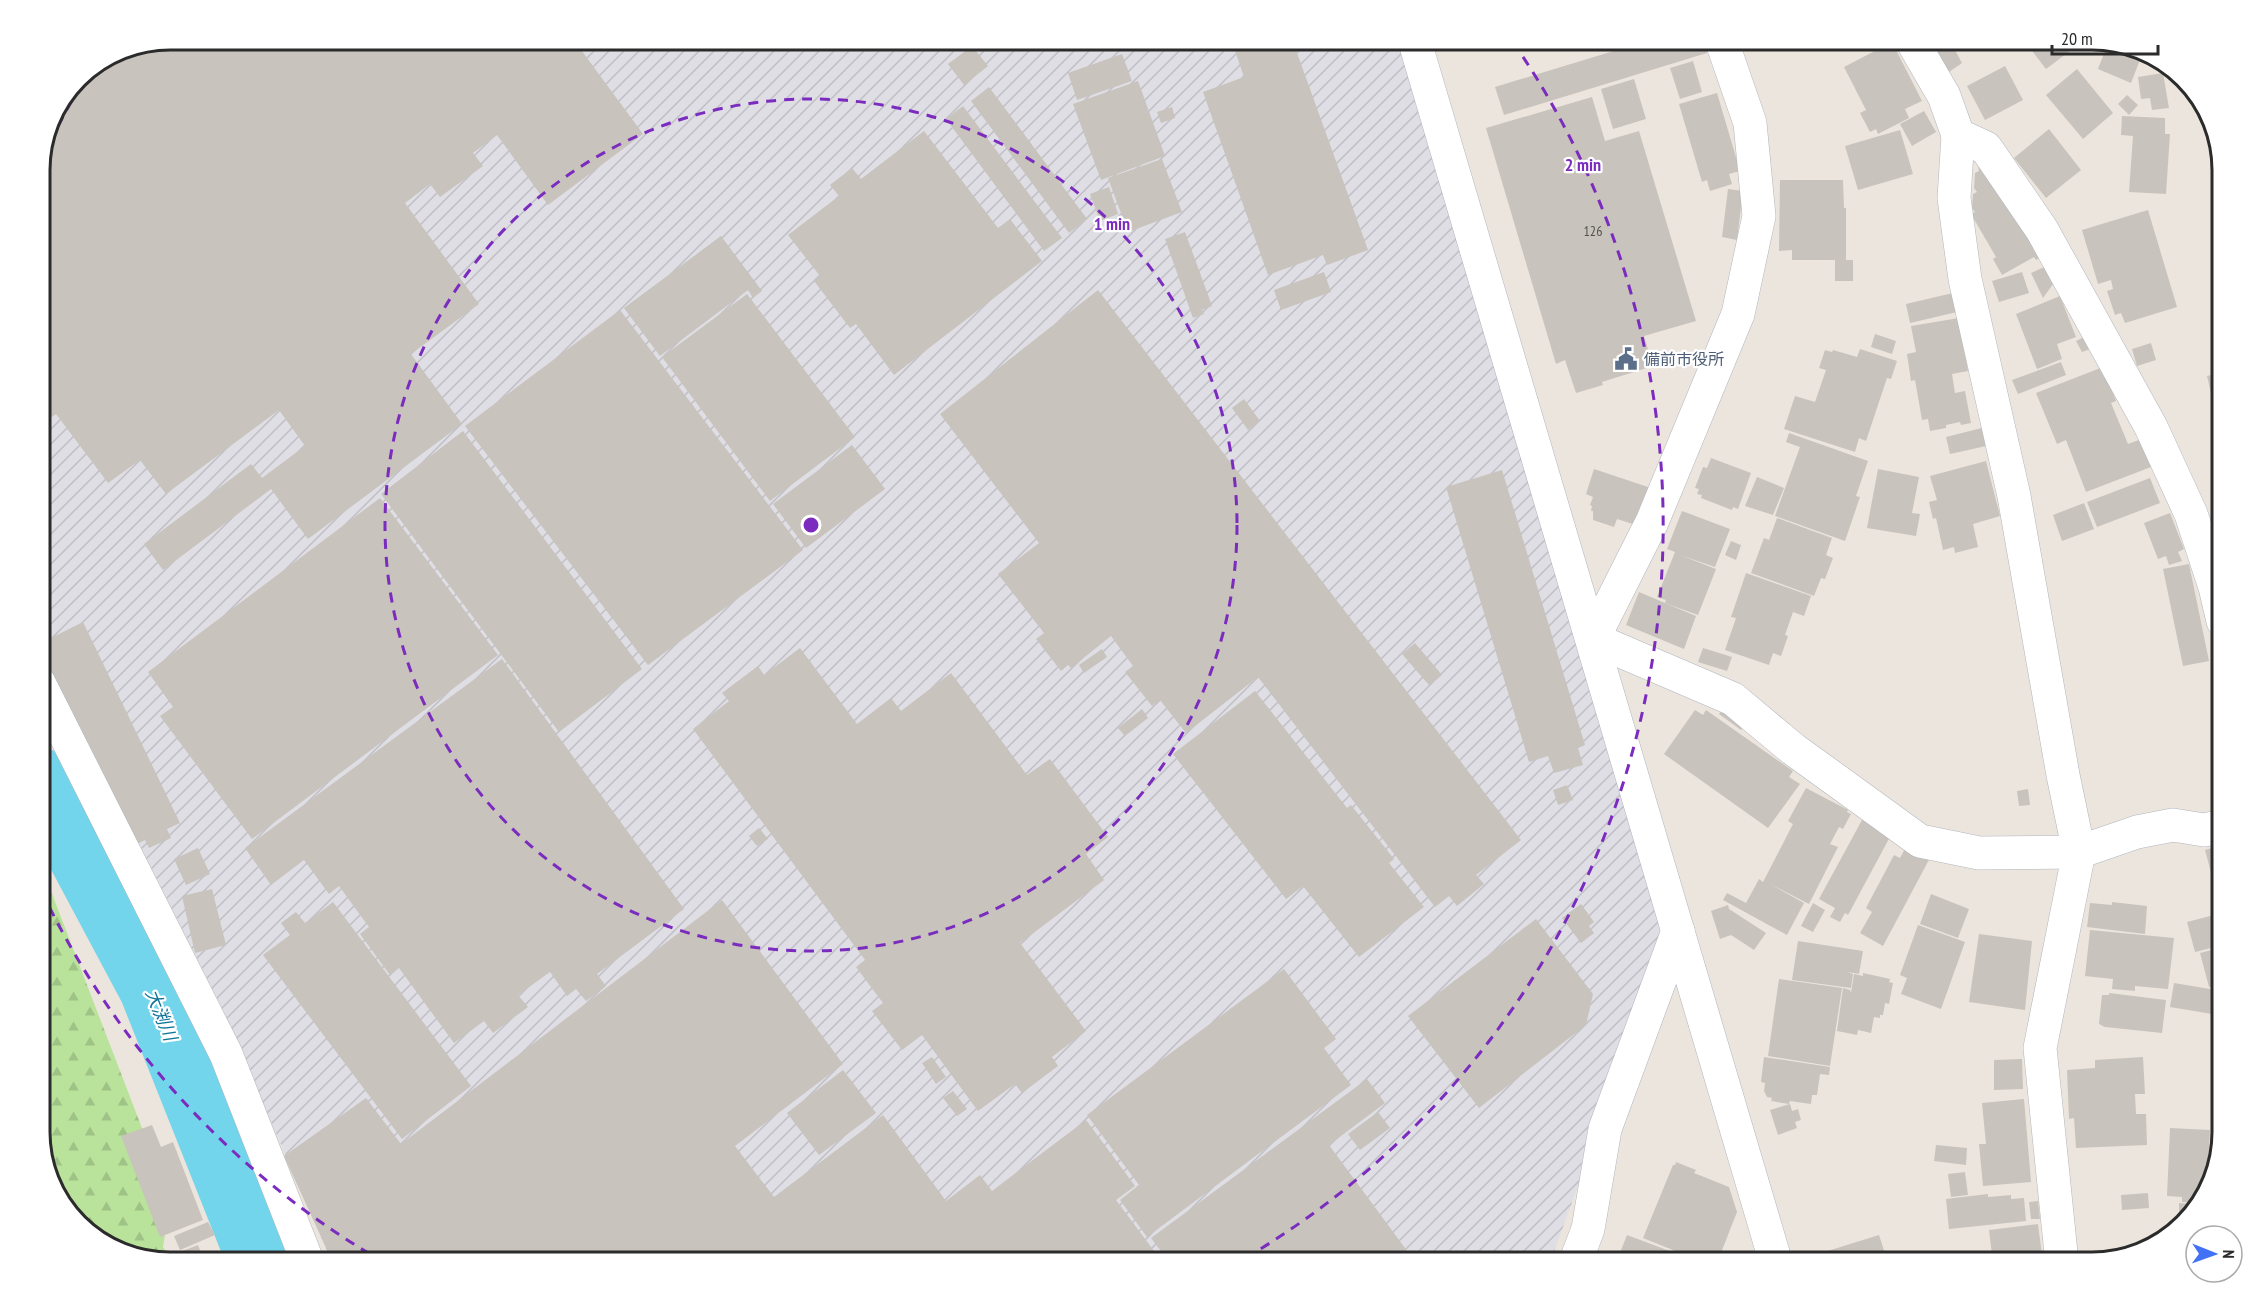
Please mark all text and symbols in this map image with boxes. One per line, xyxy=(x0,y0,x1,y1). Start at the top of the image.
scale bar xyxy=(2052,18,2158,56)
text: 20 m xyxy=(2061,27,2093,50)
text: 2 min xyxy=(1565,153,1601,176)
text: 1 min xyxy=(1094,212,1130,235)
house number: 126 xyxy=(1584,222,1602,240)
public building icon: 備前市役所 xyxy=(1613,346,1639,372)
place label: 備前市役所 xyxy=(1644,349,1724,369)
centre of rings xyxy=(801,515,821,535)
water label: 大渕川 xyxy=(141,985,183,1046)
north arrow xyxy=(2184,1224,2244,1284)
text: N xyxy=(2219,1250,2239,1259)

